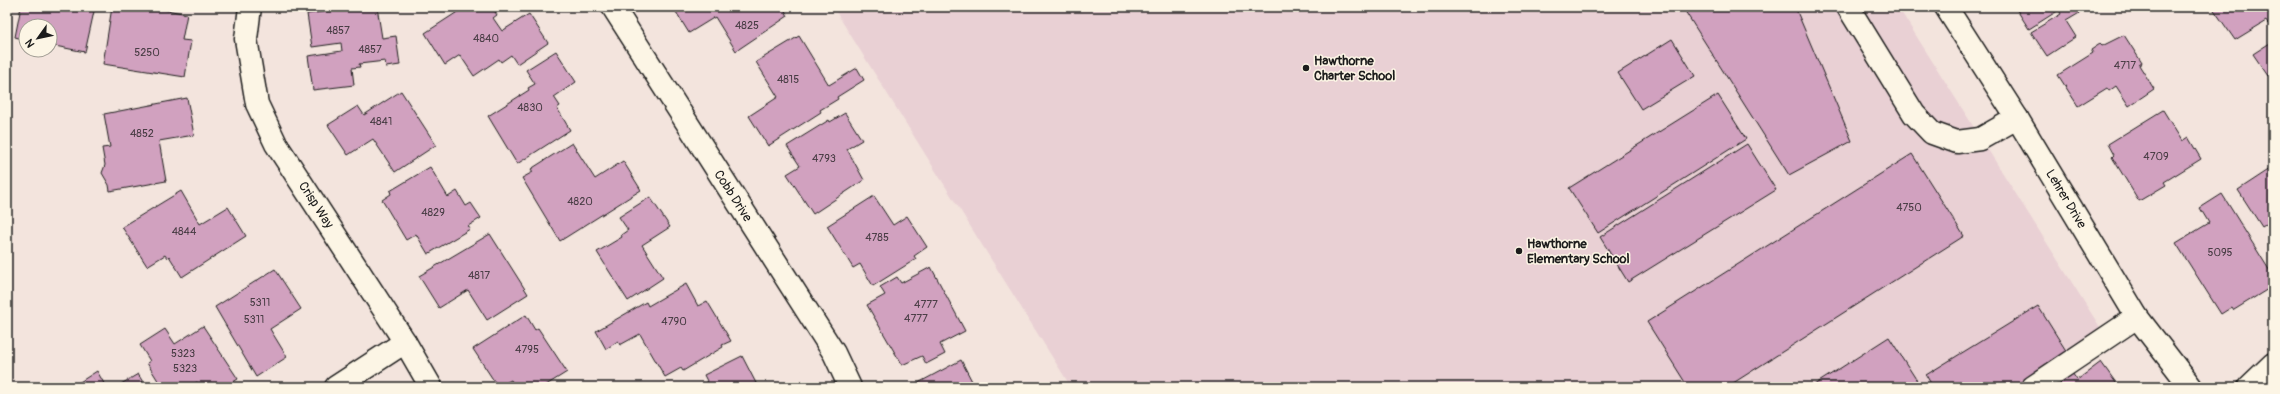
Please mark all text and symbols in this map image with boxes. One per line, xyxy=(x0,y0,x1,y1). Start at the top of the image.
north arrow xyxy=(18,18,58,58)
house number: 4825 xyxy=(735,19,759,32)
house number: 4857 xyxy=(326,24,350,37)
house number: 4840 xyxy=(473,32,499,45)
text: N xyxy=(22,36,38,50)
house number: 4857 xyxy=(358,43,382,56)
house number: 5250 xyxy=(134,46,160,59)
place label: Hawthorne Charter School xyxy=(1314,53,1395,84)
house number: 4717 xyxy=(2114,59,2136,72)
marker: Hawthorne Charter School xyxy=(1301,63,1311,73)
house number: 4815 xyxy=(777,73,799,86)
house number: 4830 xyxy=(517,101,543,114)
house number: 4841 xyxy=(370,115,392,128)
house number: 4852 xyxy=(130,127,154,140)
house number: 4709 xyxy=(2143,150,2169,163)
house number: 4793 xyxy=(812,152,836,165)
street label: Cobb Drive xyxy=(710,167,756,225)
street label: Lehrer Drive xyxy=(2042,167,2090,232)
street label: Crisp Way xyxy=(295,179,337,232)
house number: 4820 xyxy=(567,195,593,208)
house number: 4750 xyxy=(1896,201,1922,214)
house number: 4829 xyxy=(421,206,445,219)
house number: 4844 xyxy=(172,225,197,238)
house number: 4785 xyxy=(865,231,889,244)
place label: Hawthorne Elementary School xyxy=(1527,236,1630,267)
marker: Hawthorne Elementary School xyxy=(1514,246,1524,256)
house number: 5095 xyxy=(2207,246,2233,259)
house number: 4817 xyxy=(468,269,490,282)
house number: 5311 xyxy=(250,296,270,309)
house number: 4777 xyxy=(914,298,938,311)
house number: 4777 xyxy=(904,312,928,325)
house number: 5311 xyxy=(244,313,264,326)
house number: 4790 xyxy=(661,315,687,328)
house number: 4795 xyxy=(515,343,539,356)
house number: 5323 xyxy=(171,347,195,360)
house number: 5323 xyxy=(173,362,197,375)

